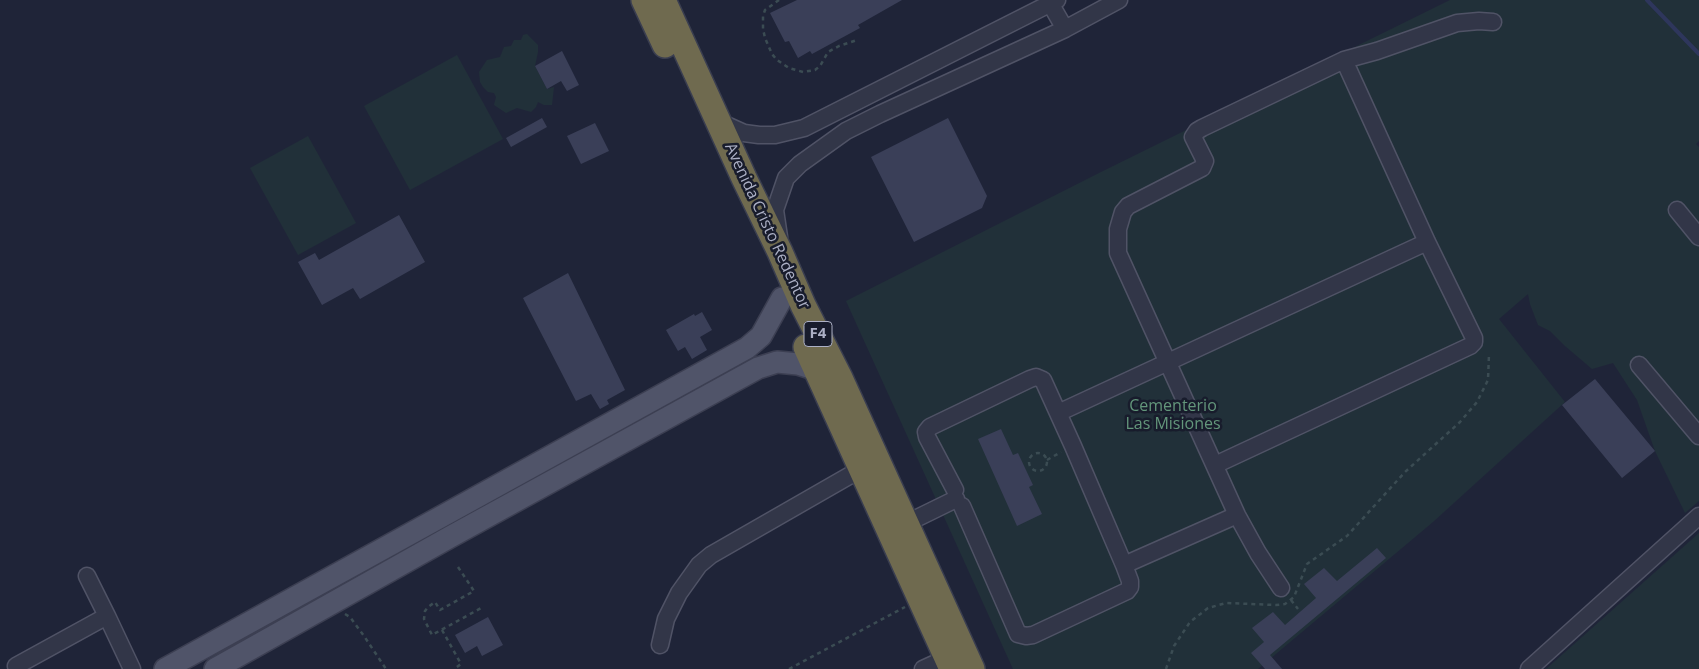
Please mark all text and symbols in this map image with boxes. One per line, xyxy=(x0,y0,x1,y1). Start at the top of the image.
street label: Avenida Cristo Redentor xyxy=(720,140,814,312)
road number: F4 xyxy=(804,322,832,346)
park label: Cementerio Las Misiones xyxy=(1125,396,1221,434)

